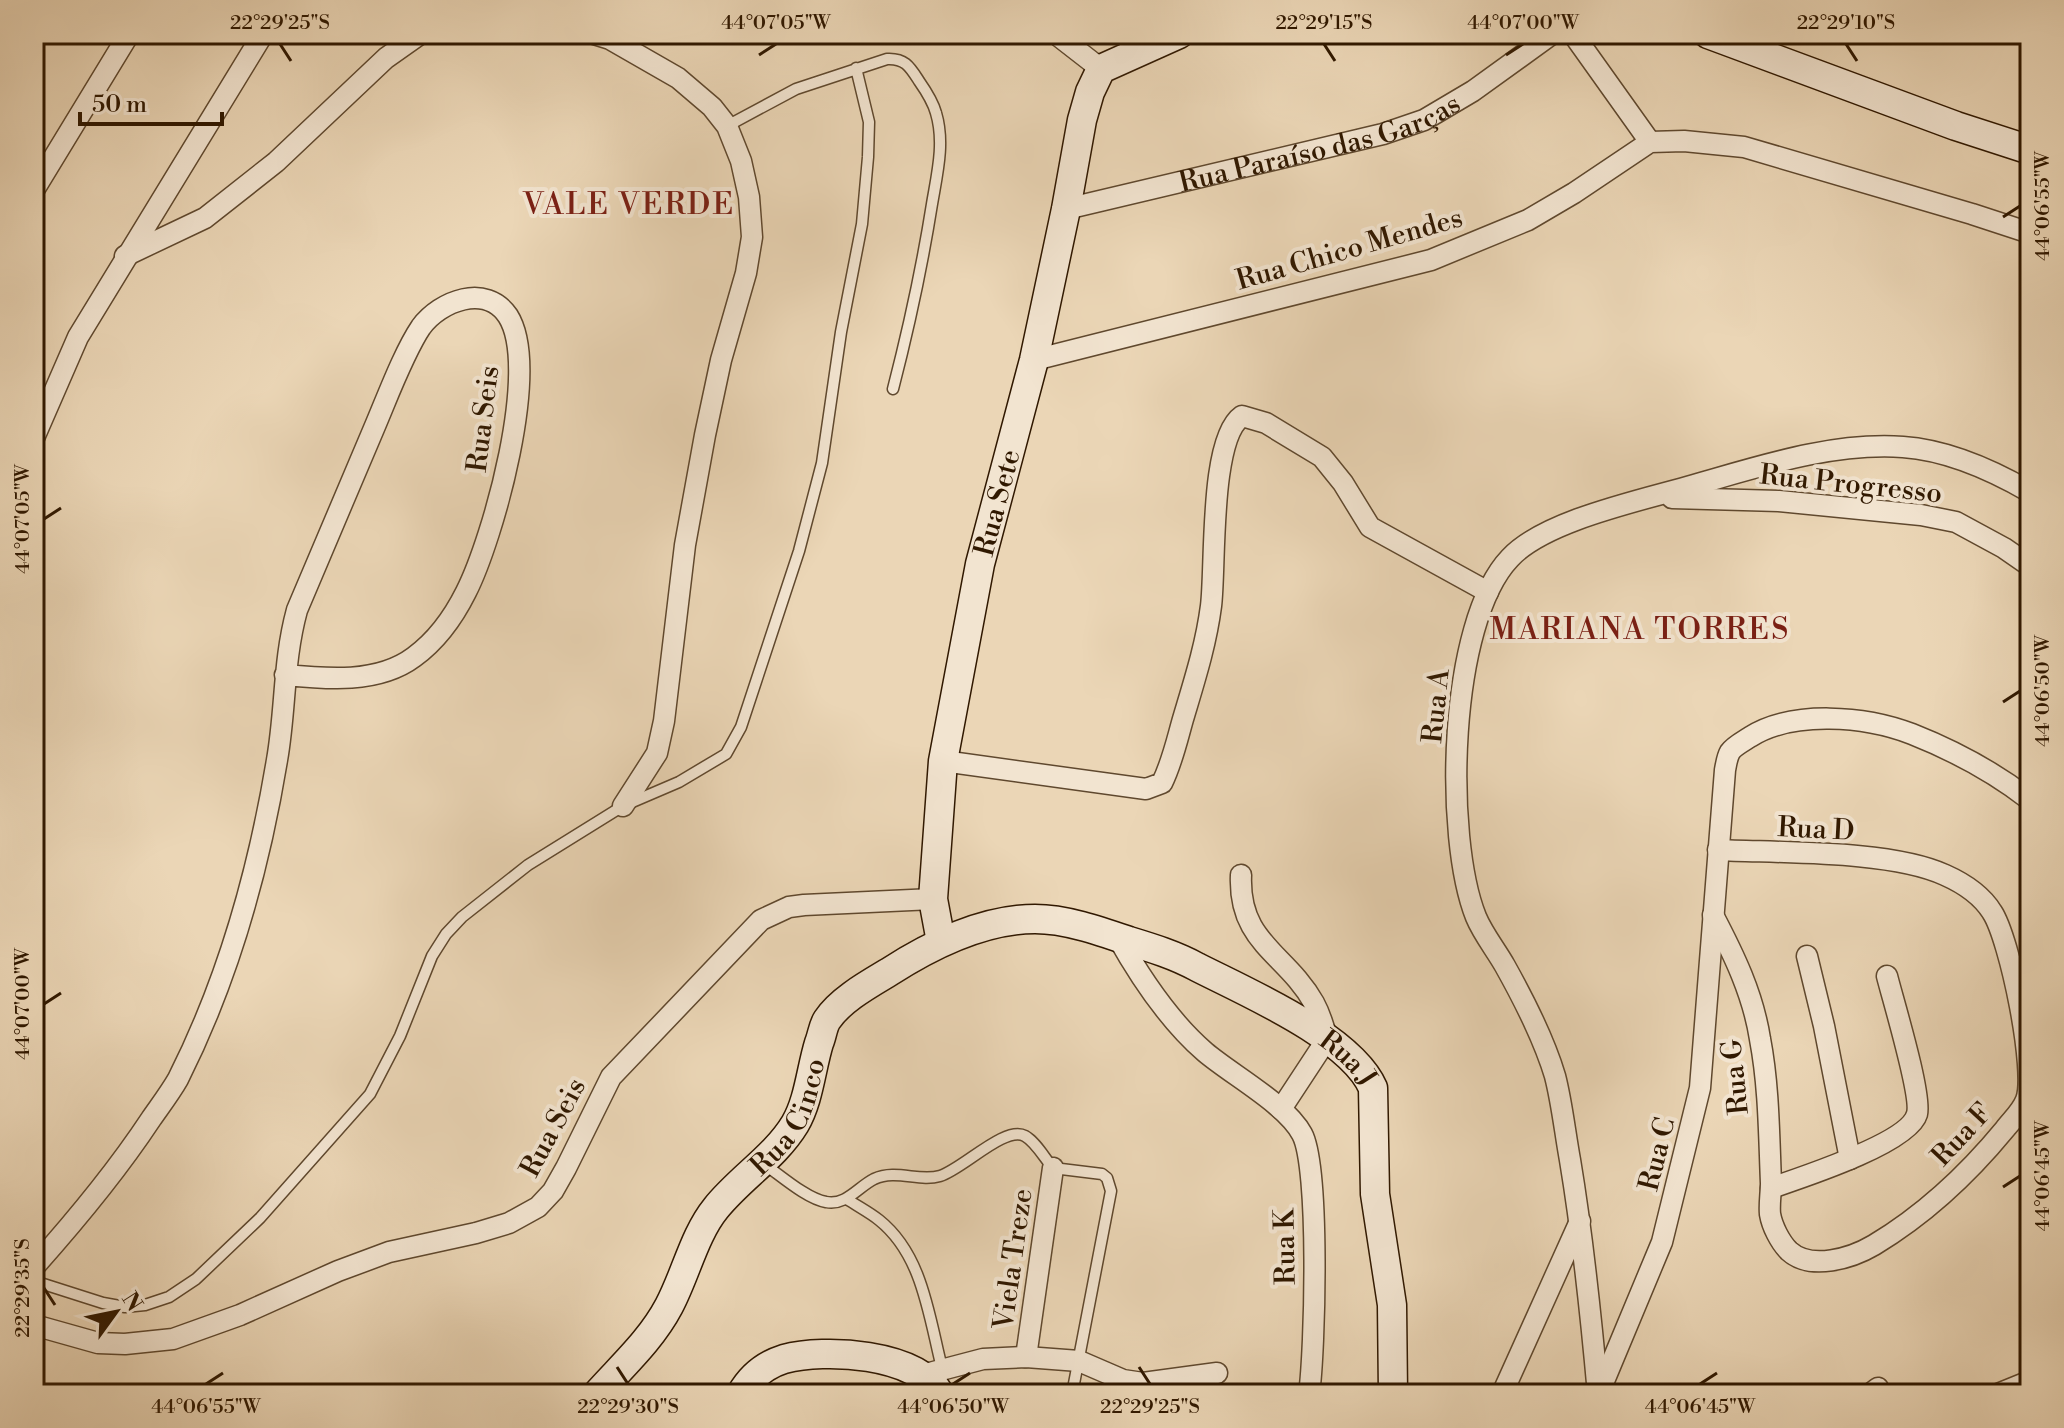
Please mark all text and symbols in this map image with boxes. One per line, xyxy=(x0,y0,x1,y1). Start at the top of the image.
text: 22°29'25"S xyxy=(230,11,330,36)
text: 44°07'05"W xyxy=(721,11,832,36)
text: 22°29'15"S xyxy=(1275,11,1373,36)
text: 44°07'00"W xyxy=(1467,11,1580,36)
text: 22°29'10"S xyxy=(1797,11,1895,36)
scale bar xyxy=(80,76,222,126)
street label: Rua Paraíso das Garças xyxy=(1175,86,1467,201)
text: 50 m xyxy=(92,90,147,120)
text: 44°06'55"W xyxy=(2031,150,2056,261)
district label: VALE VERDE xyxy=(522,186,735,224)
street label: Rua Chico Mendes xyxy=(1232,200,1467,299)
street label: Rua Seis xyxy=(460,364,507,474)
street label: Rua Sete xyxy=(967,446,1029,560)
street label: Rua Progresso xyxy=(1758,458,1944,511)
text: 44°07'05"W xyxy=(11,463,36,574)
district label: MARIANA TORRES xyxy=(1490,611,1791,649)
text: 44°06'50"W xyxy=(2031,634,2056,747)
street label: Rua A xyxy=(1415,667,1458,745)
street label: Rua D xyxy=(1777,810,1855,849)
text: 44°07'00"W xyxy=(11,947,36,1060)
street label: Rua J xyxy=(1312,1023,1385,1094)
street label: Rua G xyxy=(1714,1037,1757,1116)
street label: Rua Cinco xyxy=(743,1055,833,1184)
street label: Rua Seis xyxy=(513,1072,594,1183)
street label: Rua F xyxy=(1924,1096,2000,1174)
street label: Rua C xyxy=(1631,1114,1683,1195)
text: 44°06'45"W xyxy=(2031,1120,2056,1231)
street label: Viela Treze xyxy=(986,1186,1041,1333)
street label: Rua K xyxy=(1267,1207,1304,1285)
text: 22°29'35"S xyxy=(11,1238,36,1338)
north arrow xyxy=(76,1272,156,1352)
text: N xyxy=(115,1287,148,1317)
text: 44°06'55"W xyxy=(151,1395,262,1420)
text: 22°29'30"S xyxy=(577,1395,679,1420)
text: 44°06'50"W xyxy=(897,1395,1010,1420)
text: 22°29'25"S xyxy=(1100,1395,1200,1420)
text: 44°06'45"W xyxy=(1645,1395,1756,1420)

